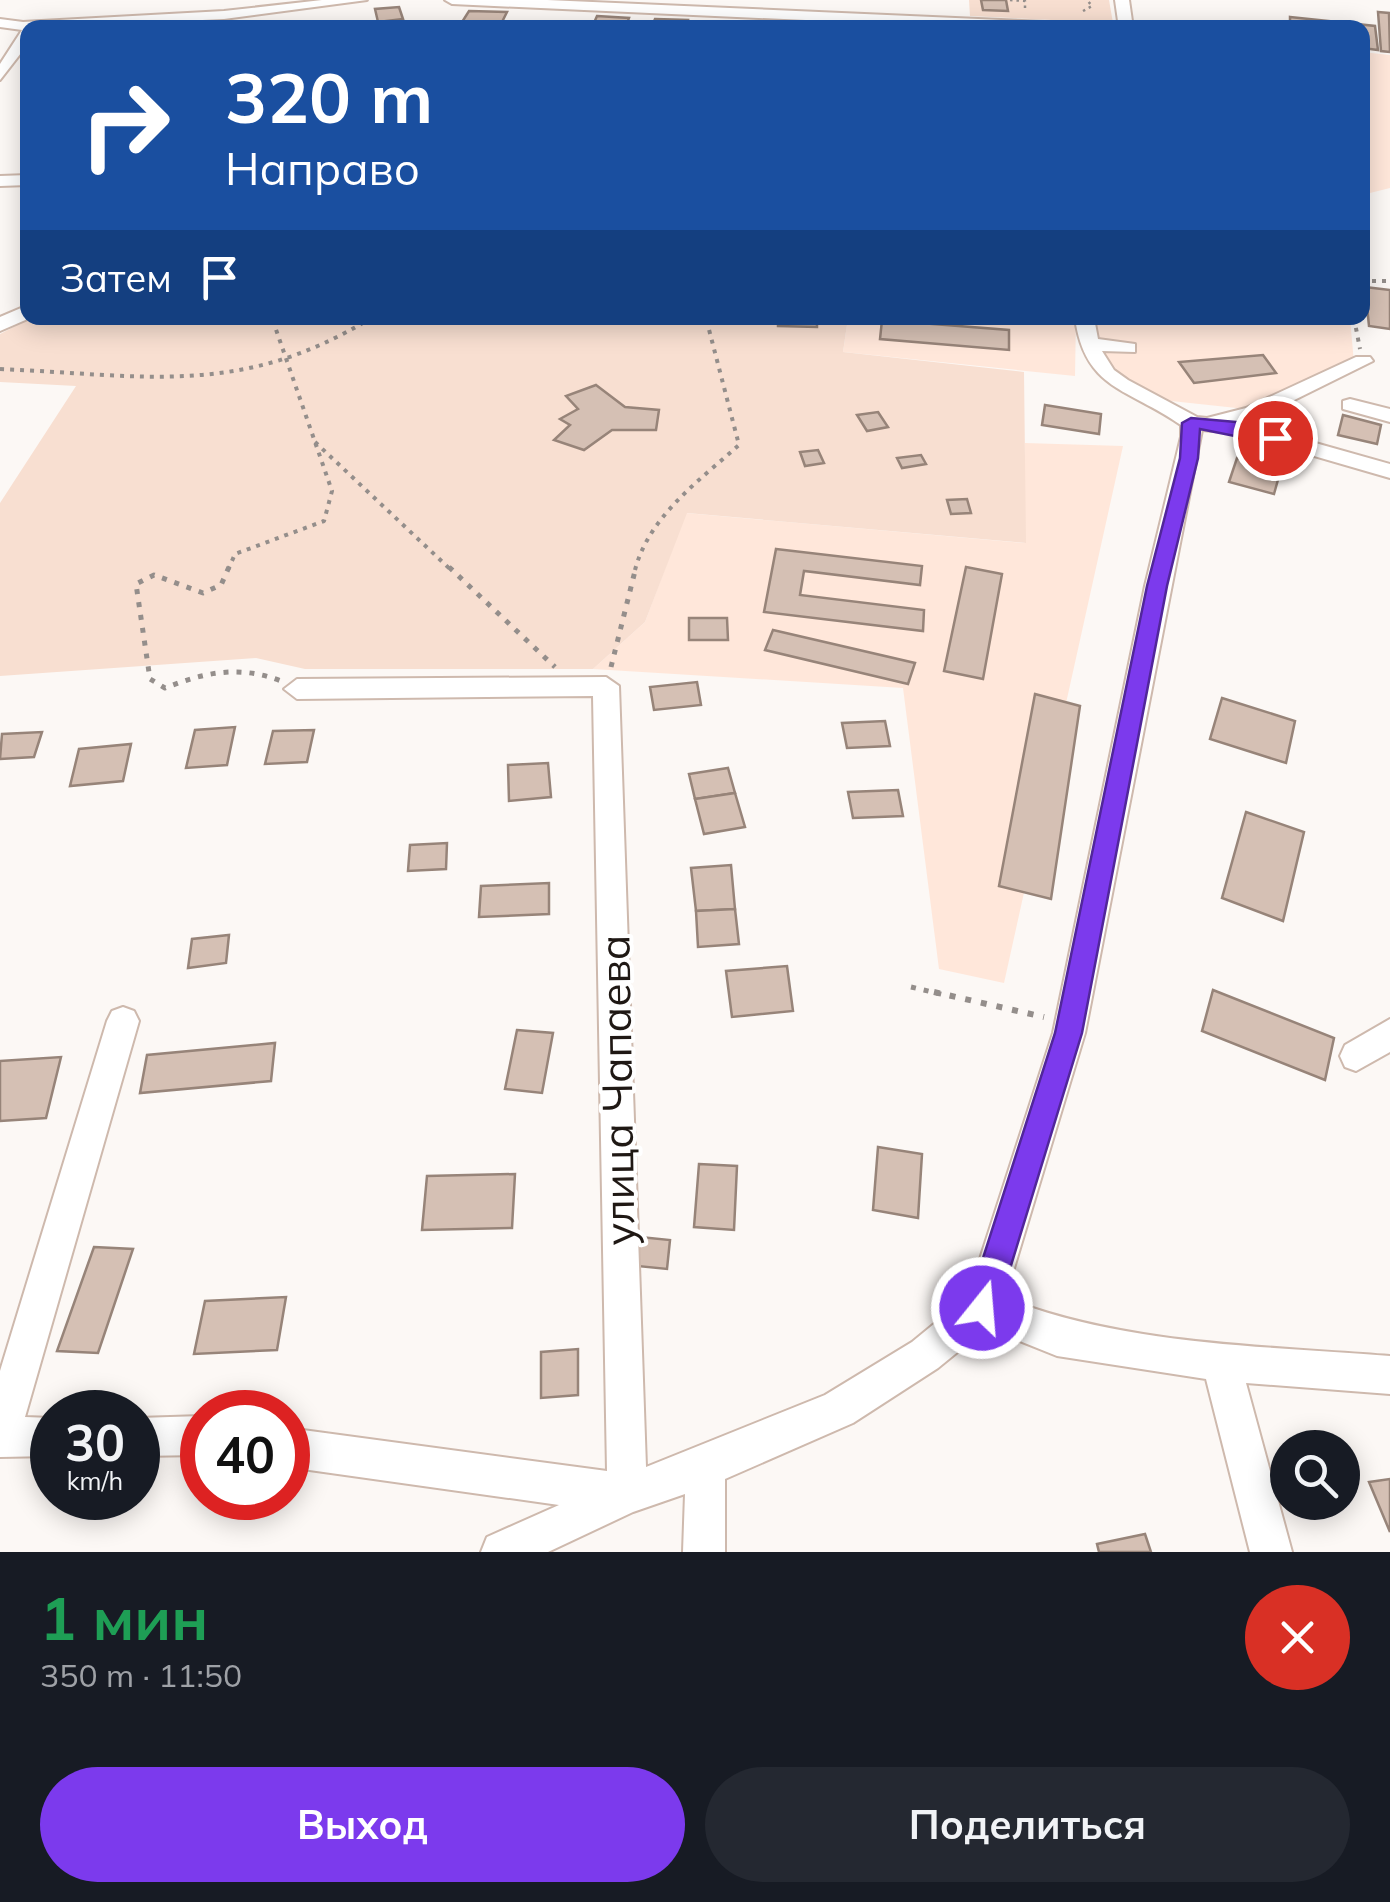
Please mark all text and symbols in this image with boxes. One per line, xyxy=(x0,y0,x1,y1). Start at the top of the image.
text: 320 m xyxy=(225,53,433,141)
icon: right xyxy=(60,60,190,190)
text: Направо xyxy=(225,140,420,196)
icon: arrive xyxy=(192,250,247,305)
text: Затем xyxy=(60,254,172,302)
pin xyxy=(1233,396,1318,481)
icon: arrive xyxy=(1248,411,1303,466)
street label: улица Чапаева xyxy=(587,934,646,1246)
position arrow xyxy=(930,1256,1034,1360)
speed limit sign: 40 xyxy=(180,1390,310,1520)
text: 30 xyxy=(65,1411,125,1474)
map controls xyxy=(1270,1430,1360,1520)
button: search xyxy=(1270,1430,1360,1520)
text: km/h xyxy=(67,1465,123,1496)
text: 1 мин xyxy=(40,1580,208,1655)
button: close xyxy=(1245,1585,1350,1690)
text: 350 m · 11:50 xyxy=(40,1655,242,1695)
button: Выход xyxy=(40,1767,685,1882)
button: Поделиться xyxy=(705,1767,1350,1882)

